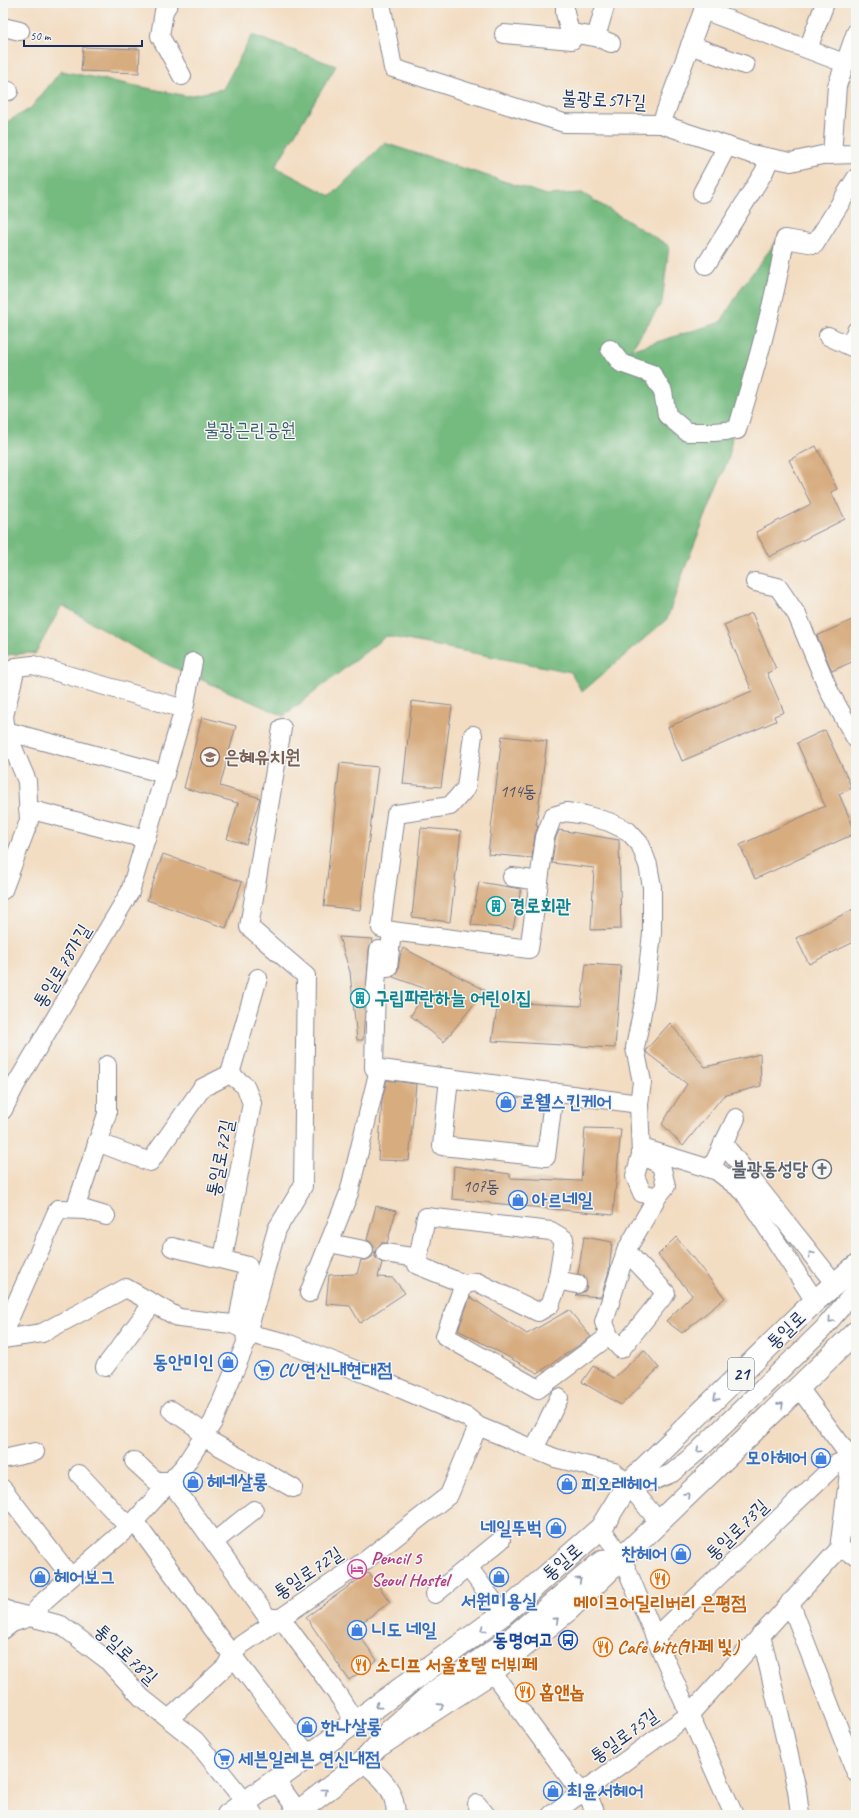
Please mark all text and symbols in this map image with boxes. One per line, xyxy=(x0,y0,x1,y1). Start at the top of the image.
scale bar xyxy=(24,22,142,48)
text: 50 m xyxy=(30,28,52,44)
street label: 불광로5가길 xyxy=(561,86,647,114)
park label: 불광근린공원 xyxy=(204,418,296,442)
place label: 은혜유치원 xyxy=(224,745,300,769)
school or university icon: 은혜유치원 xyxy=(199,746,221,768)
house number: 114동 xyxy=(500,781,537,802)
place label: 경로회관 xyxy=(510,894,572,918)
building icon: 경로회관 xyxy=(485,895,507,917)
street label: 통일로78가길 xyxy=(28,920,96,1012)
place label: 구립파란하늘 어린이집 xyxy=(374,986,532,1010)
building icon: 구립파란하늘 어린이집 xyxy=(349,987,371,1009)
place label: 로웰스킨케어 xyxy=(520,1090,612,1114)
shop icon: 로웰스킨케어 xyxy=(495,1091,517,1113)
street label: 통일로72길 xyxy=(201,1117,239,1199)
place label: 불광동성당 xyxy=(732,1157,809,1181)
church icon: 불광동성당 xyxy=(811,1158,833,1180)
house number: 107동 xyxy=(463,1176,500,1197)
place label: 아르네일 xyxy=(532,1188,594,1212)
shop icon: 아르네일 xyxy=(507,1189,529,1211)
one-way arrow xyxy=(808,1251,815,1258)
street label: 통일로 xyxy=(761,1305,811,1355)
one-way arrow xyxy=(828,1315,835,1322)
place label: 동안미인 xyxy=(153,1350,214,1374)
shop icon: 동안미인 xyxy=(217,1351,239,1373)
place label: CU 연신내현대점 xyxy=(278,1358,393,1382)
road number: 21 xyxy=(728,1358,754,1390)
supermarket icon: CU 연신내현대점 xyxy=(253,1359,275,1381)
one-way arrow xyxy=(713,1393,721,1401)
one-way arrow xyxy=(776,1402,784,1410)
one-way arrow xyxy=(696,1445,703,1452)
place label: 모아헤어 xyxy=(746,1446,807,1470)
shop icon: 모아헤어 xyxy=(810,1447,832,1469)
place label: 헤네살롱 xyxy=(206,1470,268,1494)
shop icon: 헤네살롱 xyxy=(182,1471,204,1493)
place label: 피오레헤어 xyxy=(581,1472,657,1496)
shop icon: 피오레헤어 xyxy=(556,1473,578,1495)
one-way arrow xyxy=(682,1492,690,1500)
street label: 통일로73길 xyxy=(701,1494,773,1566)
place label: 네일뚜벅 xyxy=(481,1516,542,1540)
shop icon: 네일뚜벅 xyxy=(545,1517,567,1539)
street label: 통일로 xyxy=(537,1538,587,1586)
street label: 통일로72길 xyxy=(269,1541,347,1605)
place label: 찬헤어 xyxy=(621,1542,667,1566)
shop icon: 찬헤어 xyxy=(670,1543,692,1565)
place label: Pencil 5 Seoul Hostel xyxy=(371,1546,452,1592)
hotel icon: Pencil 5 Seoul Hostel xyxy=(346,1558,368,1580)
place label: 헤어보그 xyxy=(53,1565,115,1589)
shop icon: 헤어보그 xyxy=(29,1566,51,1588)
shop icon: 서원미용실 xyxy=(488,1566,510,1588)
restaurant icon: 메이크어딜리버리 은평점 xyxy=(649,1568,671,1590)
one-way arrow xyxy=(574,1577,581,1584)
place label: 서원미용실 xyxy=(461,1589,538,1613)
place label: 메이크어딜리버리 은평점 xyxy=(574,1591,747,1615)
one-way arrow xyxy=(551,1617,558,1624)
place label: 니도 네일 xyxy=(371,1618,437,1642)
street label: 통일로78길 xyxy=(89,1619,163,1689)
shop icon: 니도 네일 xyxy=(346,1619,368,1641)
one-way arrow xyxy=(480,1624,487,1632)
place label: 동명여고 xyxy=(493,1628,554,1652)
bus stop icon: 동명여고 xyxy=(557,1629,579,1651)
place label: Cafe bitt(카페 빛) xyxy=(617,1635,741,1659)
restaurant icon: Cafe bitt(카페 빛) xyxy=(592,1636,614,1658)
place label: 소디프 서울호텔 더뷔페 xyxy=(375,1653,538,1677)
restaurant icon: 소디프 서울호텔 더뷔페 xyxy=(350,1654,372,1676)
place label: 홉앤놉 xyxy=(539,1680,585,1704)
restaurant icon: 홉앤놉 xyxy=(514,1681,536,1703)
one-way arrow xyxy=(375,1701,382,1708)
one-way arrow xyxy=(436,1703,443,1710)
street label: 통일로75길 xyxy=(585,1703,663,1769)
place label: 한나살롱 xyxy=(320,1715,382,1739)
shop icon: 한나살롱 xyxy=(296,1716,318,1738)
place label: 세븐일레븐 연신내점 xyxy=(238,1747,381,1771)
supermarket icon: 세븐일레븐 연신내점 xyxy=(213,1748,235,1770)
place label: 최윤서헤어 xyxy=(567,1779,643,1803)
shop icon: 최윤서헤어 xyxy=(542,1780,564,1802)
one-way arrow xyxy=(321,1789,328,1796)

